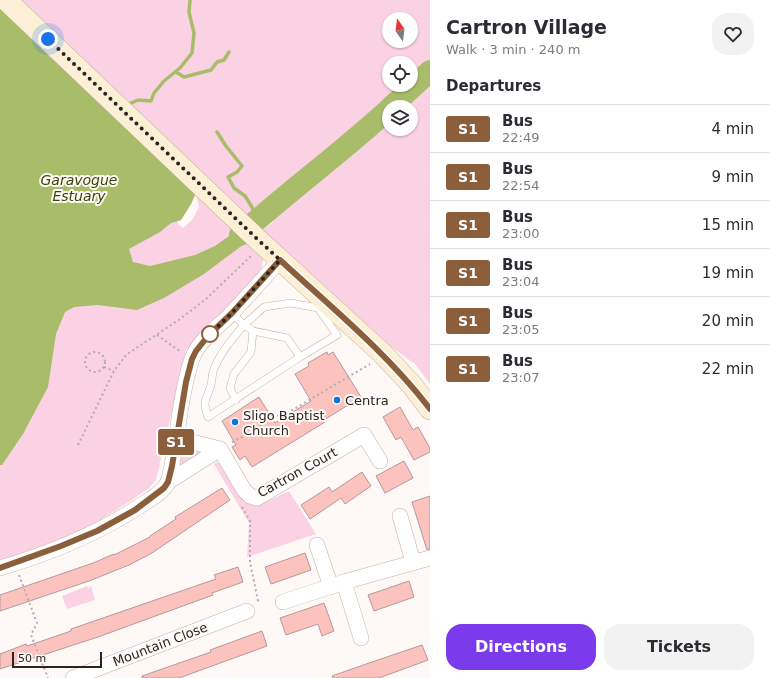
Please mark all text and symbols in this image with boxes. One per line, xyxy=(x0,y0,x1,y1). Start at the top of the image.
north arrow xyxy=(382,12,418,48)
map controls xyxy=(382,12,418,136)
button: heart xyxy=(712,13,754,55)
text: Cartron Village xyxy=(446,16,607,38)
your location xyxy=(38,29,58,49)
text: Walk · 3 min · 240 m xyxy=(446,42,580,57)
button: locate xyxy=(382,56,418,92)
text: Departures xyxy=(446,77,541,95)
button: layers xyxy=(382,100,418,136)
text: Bus xyxy=(502,112,533,130)
text: 4 min xyxy=(711,120,754,138)
text: S1 xyxy=(458,121,478,137)
text: 22:49 xyxy=(502,130,539,145)
text: Bus xyxy=(502,160,533,178)
text: 9 min xyxy=(711,168,754,186)
text: S1 xyxy=(458,169,478,185)
water label: Garavogue Estuary xyxy=(41,172,118,204)
text: 22:54 xyxy=(502,178,539,193)
text: Bus xyxy=(502,208,533,226)
text: 15 min xyxy=(702,216,754,234)
text: S1 xyxy=(458,217,478,233)
text: 23:00 xyxy=(502,226,539,241)
text: Bus xyxy=(502,256,533,274)
text: 19 min xyxy=(702,264,754,282)
text: S1 xyxy=(458,265,478,281)
text: 23:04 xyxy=(502,274,539,289)
text: Bus xyxy=(502,304,533,322)
text: 20 min xyxy=(702,312,754,330)
text: S1 xyxy=(458,313,478,329)
text: 23:05 xyxy=(502,322,539,337)
unlabelled marker xyxy=(201,325,219,343)
text: Bus xyxy=(502,352,533,370)
text: 22 min xyxy=(702,360,754,378)
text: S1 xyxy=(458,361,478,377)
text: 23:07 xyxy=(502,370,539,385)
place label: Centra xyxy=(345,393,389,408)
marker: Centra xyxy=(332,395,342,405)
place label: Sligo Baptist Church xyxy=(243,408,325,438)
marker: Sligo Baptist Church xyxy=(230,417,240,427)
line badge: S1 xyxy=(158,429,194,455)
text: S1 xyxy=(166,434,186,450)
street label: Cartron Court xyxy=(255,444,340,500)
street label: Mountain Close xyxy=(111,620,210,669)
button: Directions xyxy=(446,624,596,670)
button: Tickets xyxy=(604,624,754,670)
scale bar xyxy=(12,650,102,669)
text: 50 m xyxy=(18,652,46,665)

